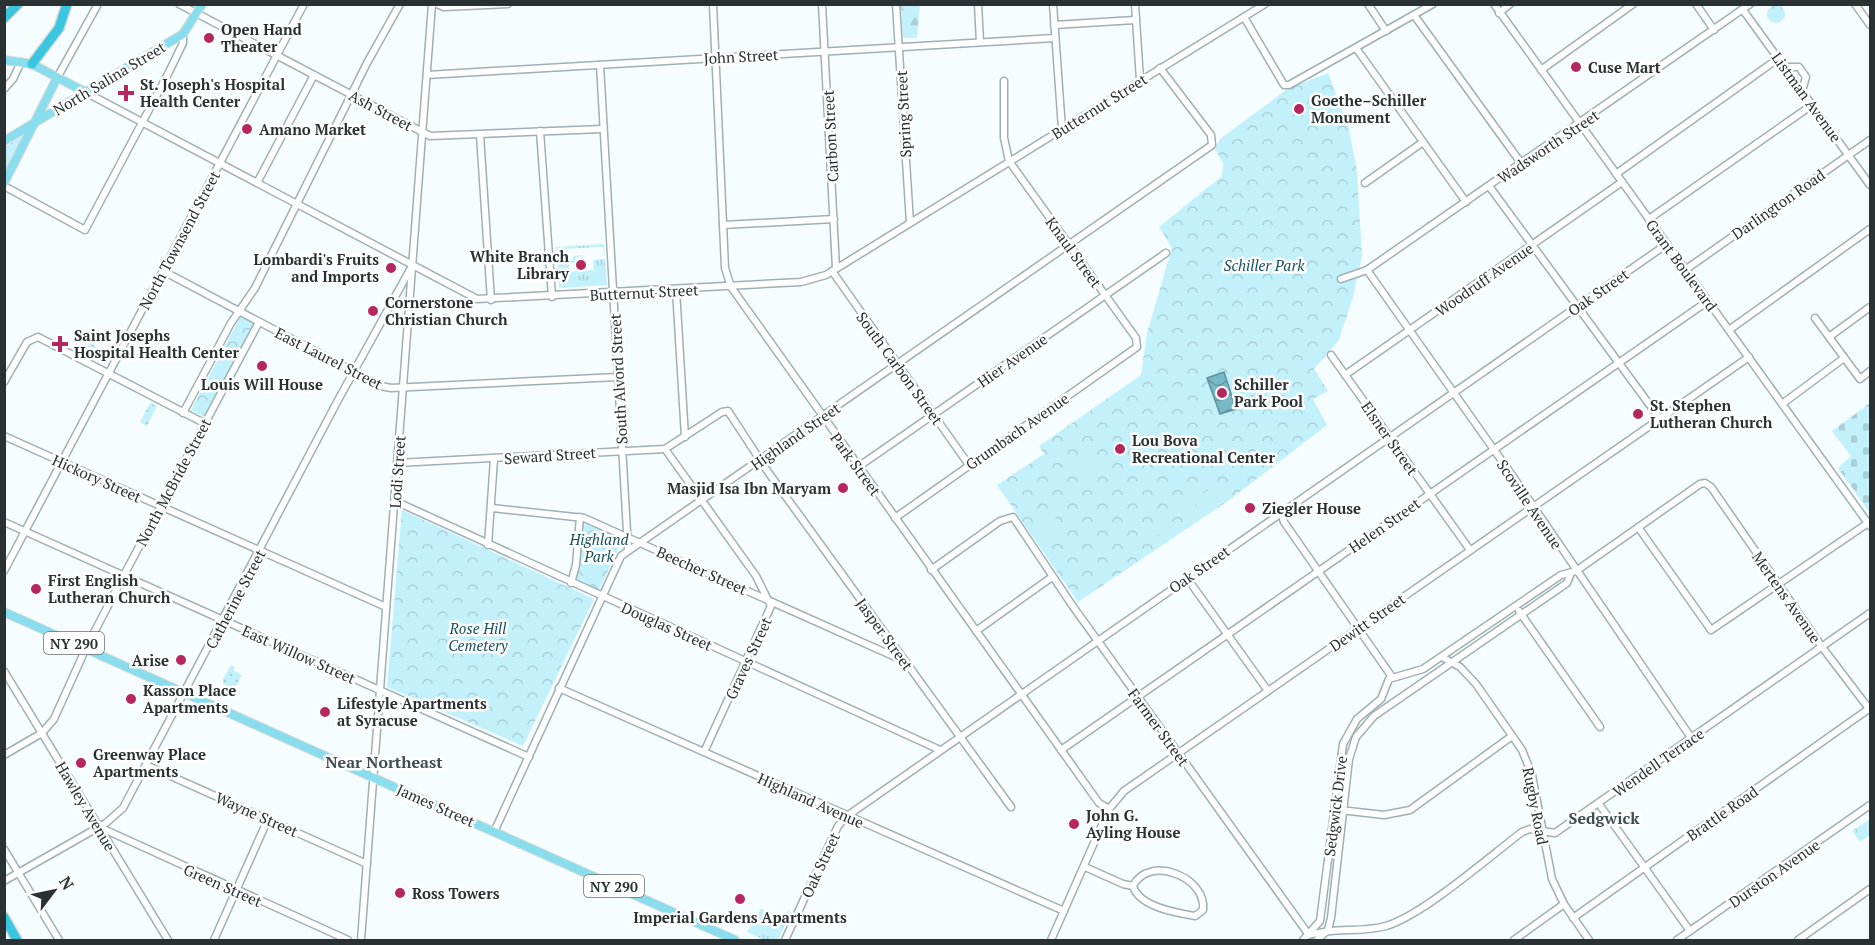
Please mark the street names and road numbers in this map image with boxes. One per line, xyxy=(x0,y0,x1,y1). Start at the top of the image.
street label: North Salina Street xyxy=(49,36,169,119)
street label: John Street xyxy=(703,44,779,68)
street label: Listman Avenue xyxy=(1768,48,1846,146)
street label: Butternut Street xyxy=(1047,68,1151,143)
street label: Spring Street xyxy=(891,69,915,158)
street label: Ash Street xyxy=(346,85,417,135)
street label: Carbon Street xyxy=(818,89,842,182)
street label: Wadsworth Street xyxy=(1493,104,1603,187)
street label: Darlington Road xyxy=(1727,164,1829,244)
street label: North Townsend Street xyxy=(134,167,224,313)
street label: Knaul Street xyxy=(1042,213,1107,292)
street label: Grant Boulevard xyxy=(1642,215,1722,315)
street label: Woodruff Avenue xyxy=(1431,238,1537,320)
street label: Oak Street xyxy=(1564,263,1633,320)
street label: Butternut Street xyxy=(589,279,699,305)
street label: South Carbon Street xyxy=(852,308,948,429)
street label: South Alvord Street xyxy=(605,313,631,445)
street label: East Laurel Street xyxy=(272,322,386,394)
street label: Hier Avenue xyxy=(973,329,1051,391)
street label: Grumbach Avenue xyxy=(961,388,1073,474)
street label: Highland Street xyxy=(746,397,844,474)
street label: Elsner Street xyxy=(1357,397,1423,479)
street label: North McBride Street xyxy=(131,414,215,549)
street label: Park Street xyxy=(826,428,886,500)
street label: Lodi Street xyxy=(384,434,410,509)
street label: Seward Street xyxy=(504,442,597,468)
street label: Hickory Street xyxy=(49,449,145,507)
street label: Scoville Avenue xyxy=(1493,455,1567,553)
street label: Helen Street xyxy=(1344,493,1424,557)
street label: Oak Street xyxy=(1165,540,1234,597)
street label: Beecher Street xyxy=(654,541,751,599)
street label: Catherine Street xyxy=(200,546,270,652)
street label: Mertens Avenue xyxy=(1748,547,1826,647)
street label: Dewitt Street xyxy=(1325,588,1409,656)
street label: Jasper Street xyxy=(852,594,918,674)
street label: Douglas Street xyxy=(618,597,716,655)
street label: Graves Street xyxy=(720,613,776,702)
street label: East Willow Street xyxy=(239,620,359,688)
road number: NY 290 xyxy=(44,632,104,654)
street label: Farmer Street xyxy=(1124,684,1194,770)
street label: Wendell Terrace xyxy=(1608,723,1708,801)
street label: Sedgwick Drive xyxy=(1319,754,1351,858)
street label: Hawley Avenue xyxy=(51,757,121,855)
street label: Rugby Road xyxy=(1519,765,1553,847)
street label: Highland Avenue xyxy=(755,768,867,832)
street label: James Street xyxy=(394,779,479,831)
street label: Brattle Road xyxy=(1682,781,1762,845)
street label: Wayne Street xyxy=(213,787,302,841)
street label: Oak Street xyxy=(796,829,844,901)
street label: Durston Avenue xyxy=(1725,834,1823,912)
street label: Green Street xyxy=(181,859,266,911)
road number: NY 290 xyxy=(584,875,644,897)

